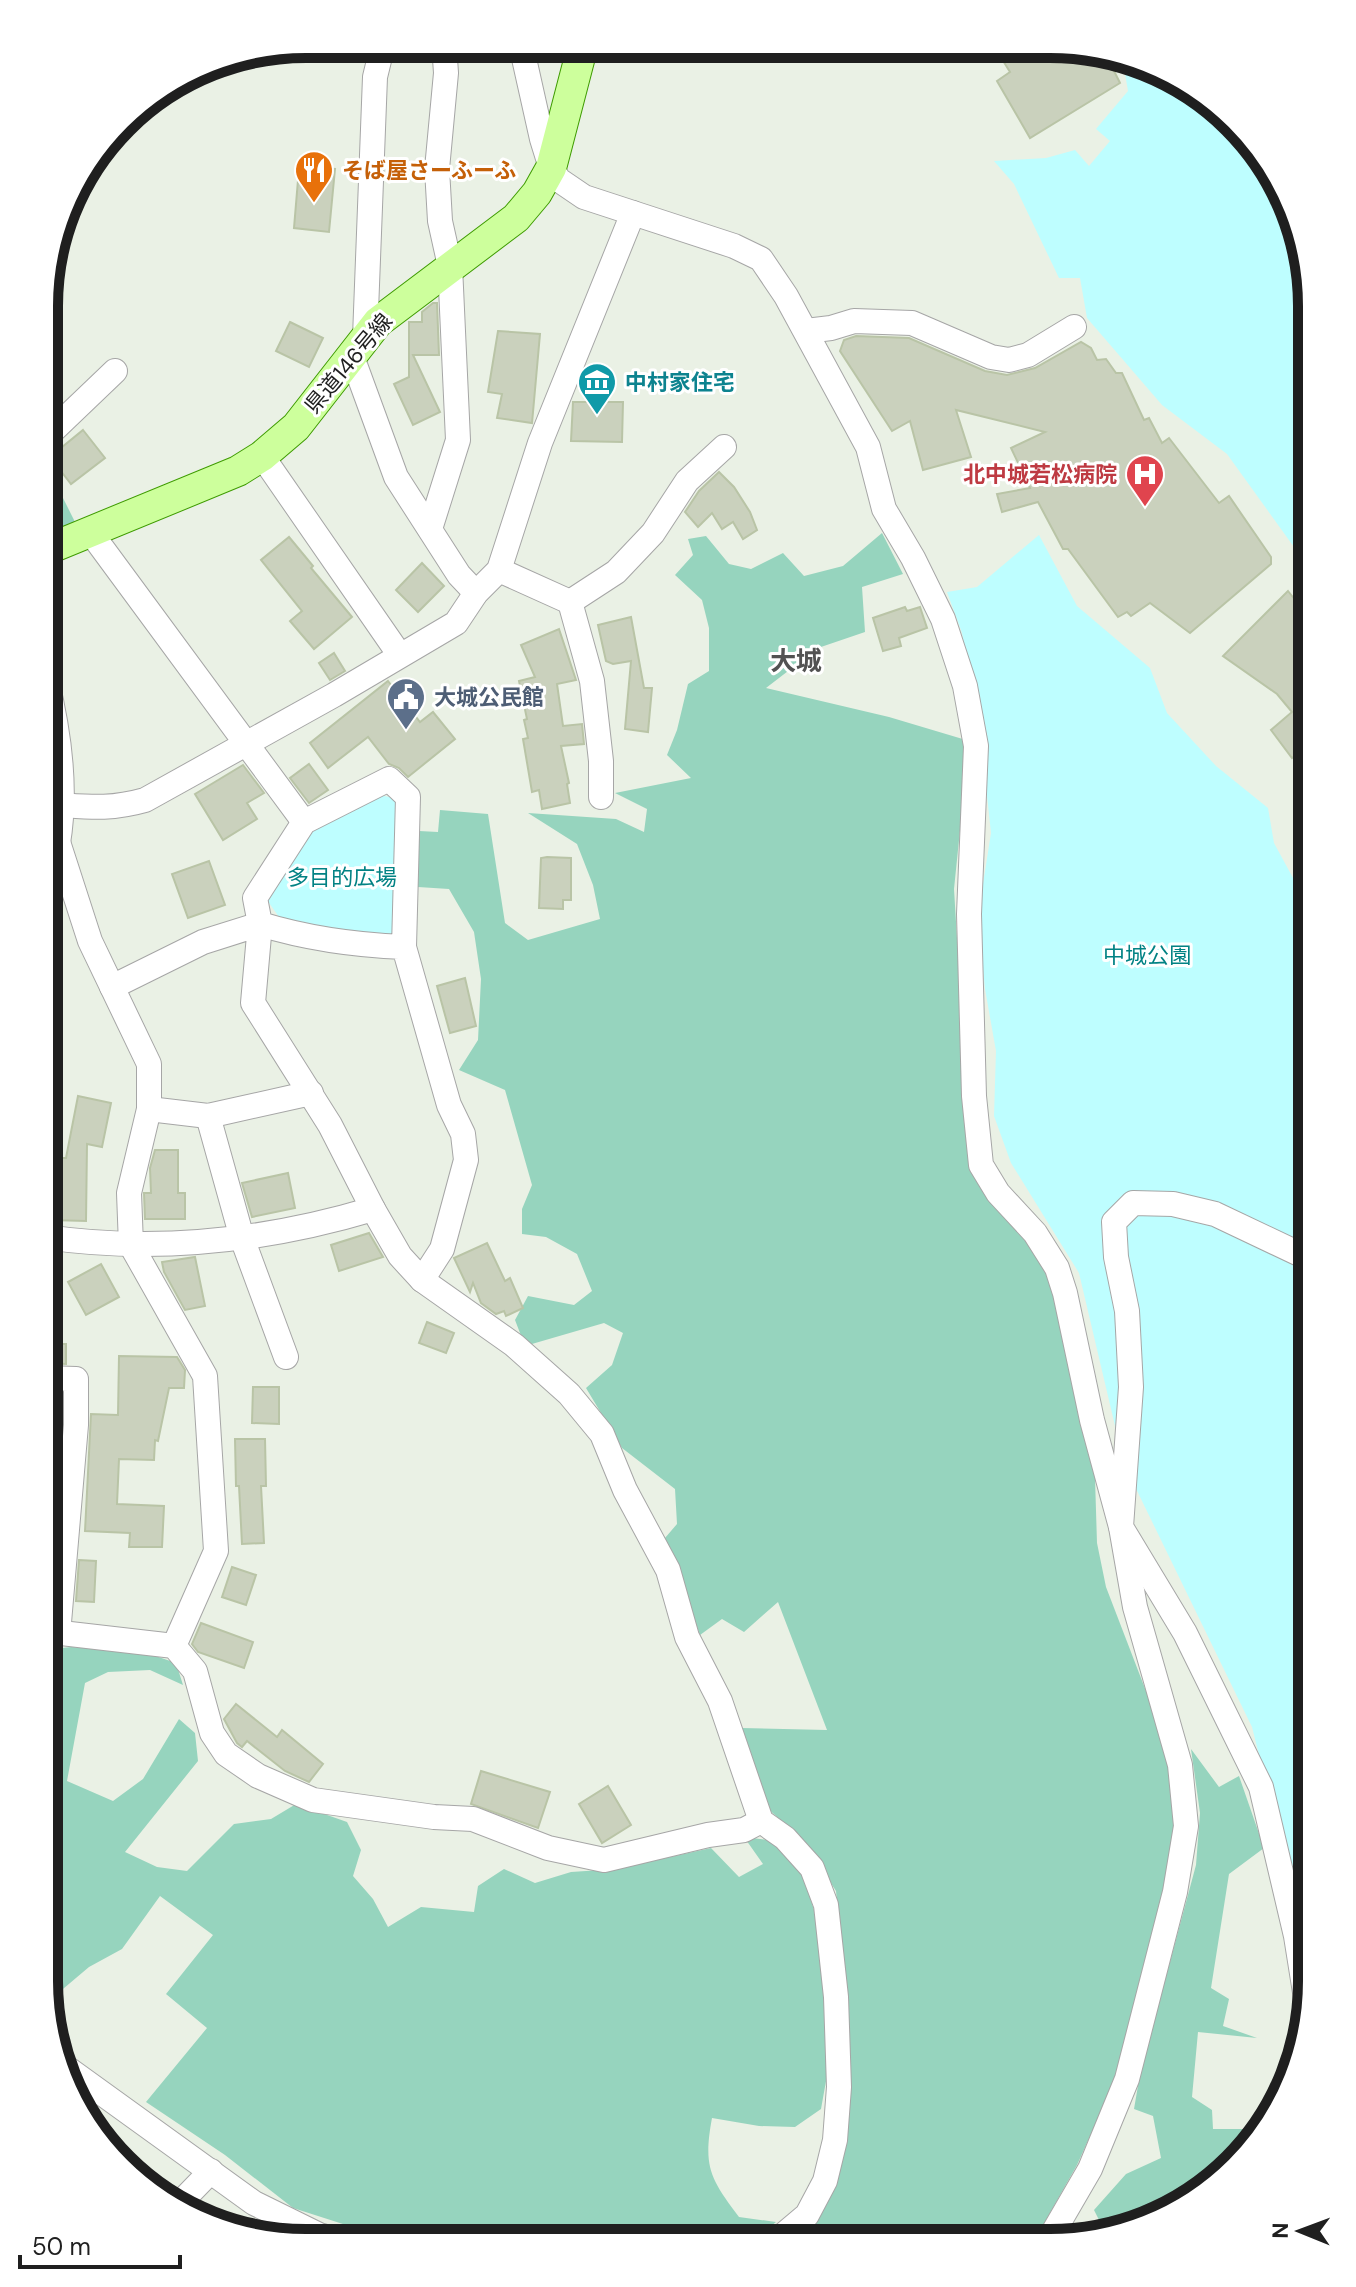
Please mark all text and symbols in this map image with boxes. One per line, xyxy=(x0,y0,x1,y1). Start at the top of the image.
restaurant icon: そば屋さーふーふ xyxy=(293,149,335,204)
place label: そば屋さーふーふ xyxy=(342,156,516,185)
street label: 県道146号線 xyxy=(298,307,399,419)
museum icon: 中村家住宅 xyxy=(576,361,618,416)
place label: 中村家住宅 xyxy=(625,368,735,397)
hospital icon: 北中城若松病院 xyxy=(1124,453,1166,508)
place label: 北中城若松病院 xyxy=(963,460,1117,489)
district label: 大城 xyxy=(770,644,822,678)
public building icon: 大城公民館 xyxy=(385,676,427,731)
place label: 大城公民館 xyxy=(434,683,544,712)
park label: 多目的広場 xyxy=(287,863,397,892)
park label: 中城公園 xyxy=(1103,941,1191,970)
north arrow xyxy=(1260,2191,1340,2271)
scale bar xyxy=(20,2219,180,2269)
text: N xyxy=(1266,2222,1295,2239)
text: 50 m xyxy=(32,2231,91,2262)

